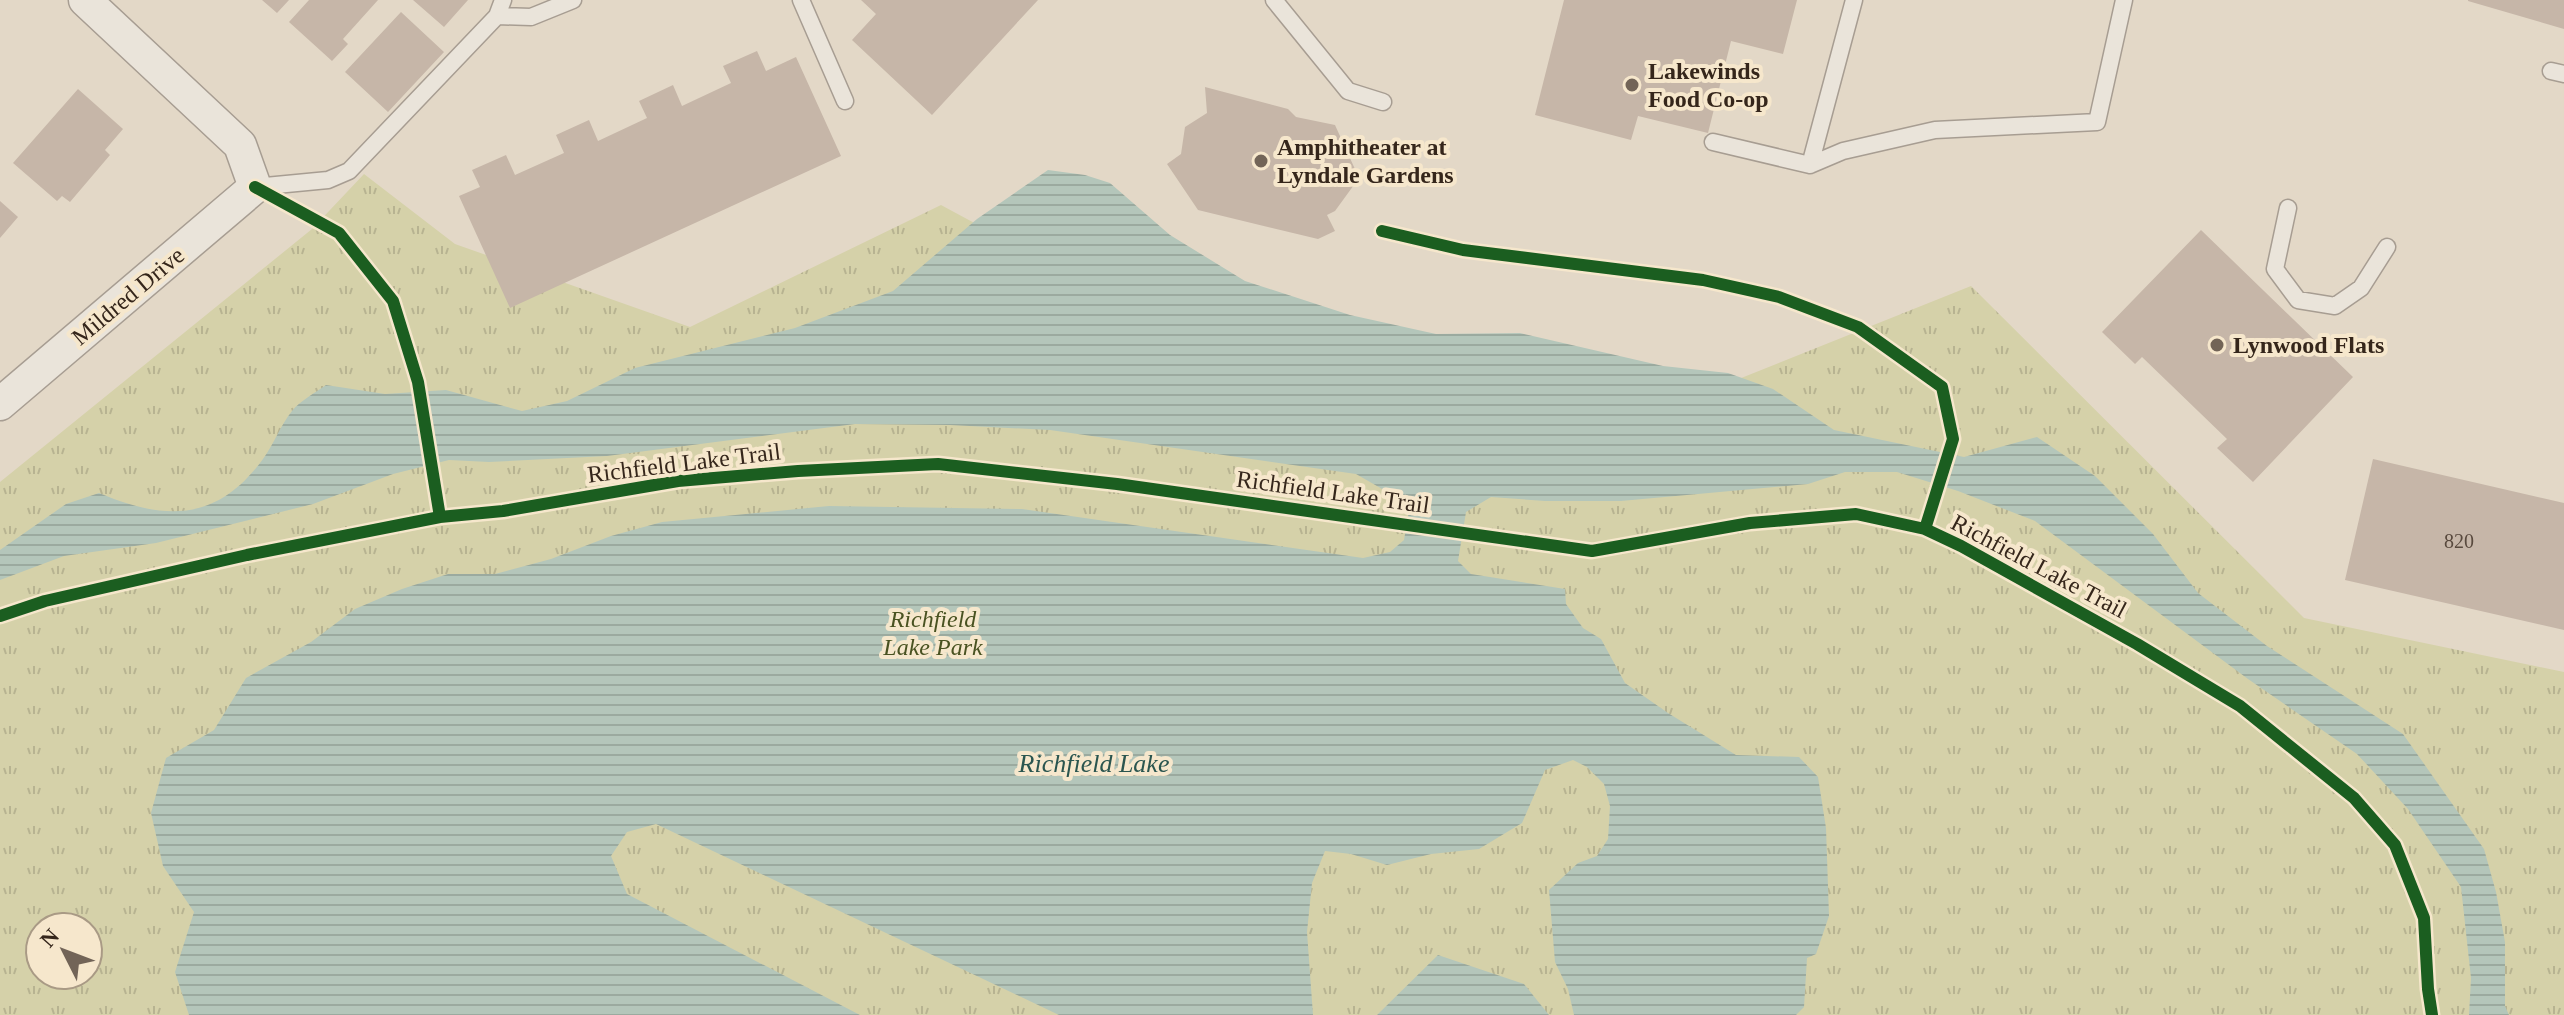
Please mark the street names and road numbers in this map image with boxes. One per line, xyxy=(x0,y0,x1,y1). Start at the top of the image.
street label: Mildred Drive xyxy=(67,242,189,350)
street label: Richfield Lake Trail xyxy=(586,438,783,488)
street label: Richfield Lake Trail xyxy=(1235,466,1432,518)
street label: Richfield Lake Trail xyxy=(1947,509,2131,623)

